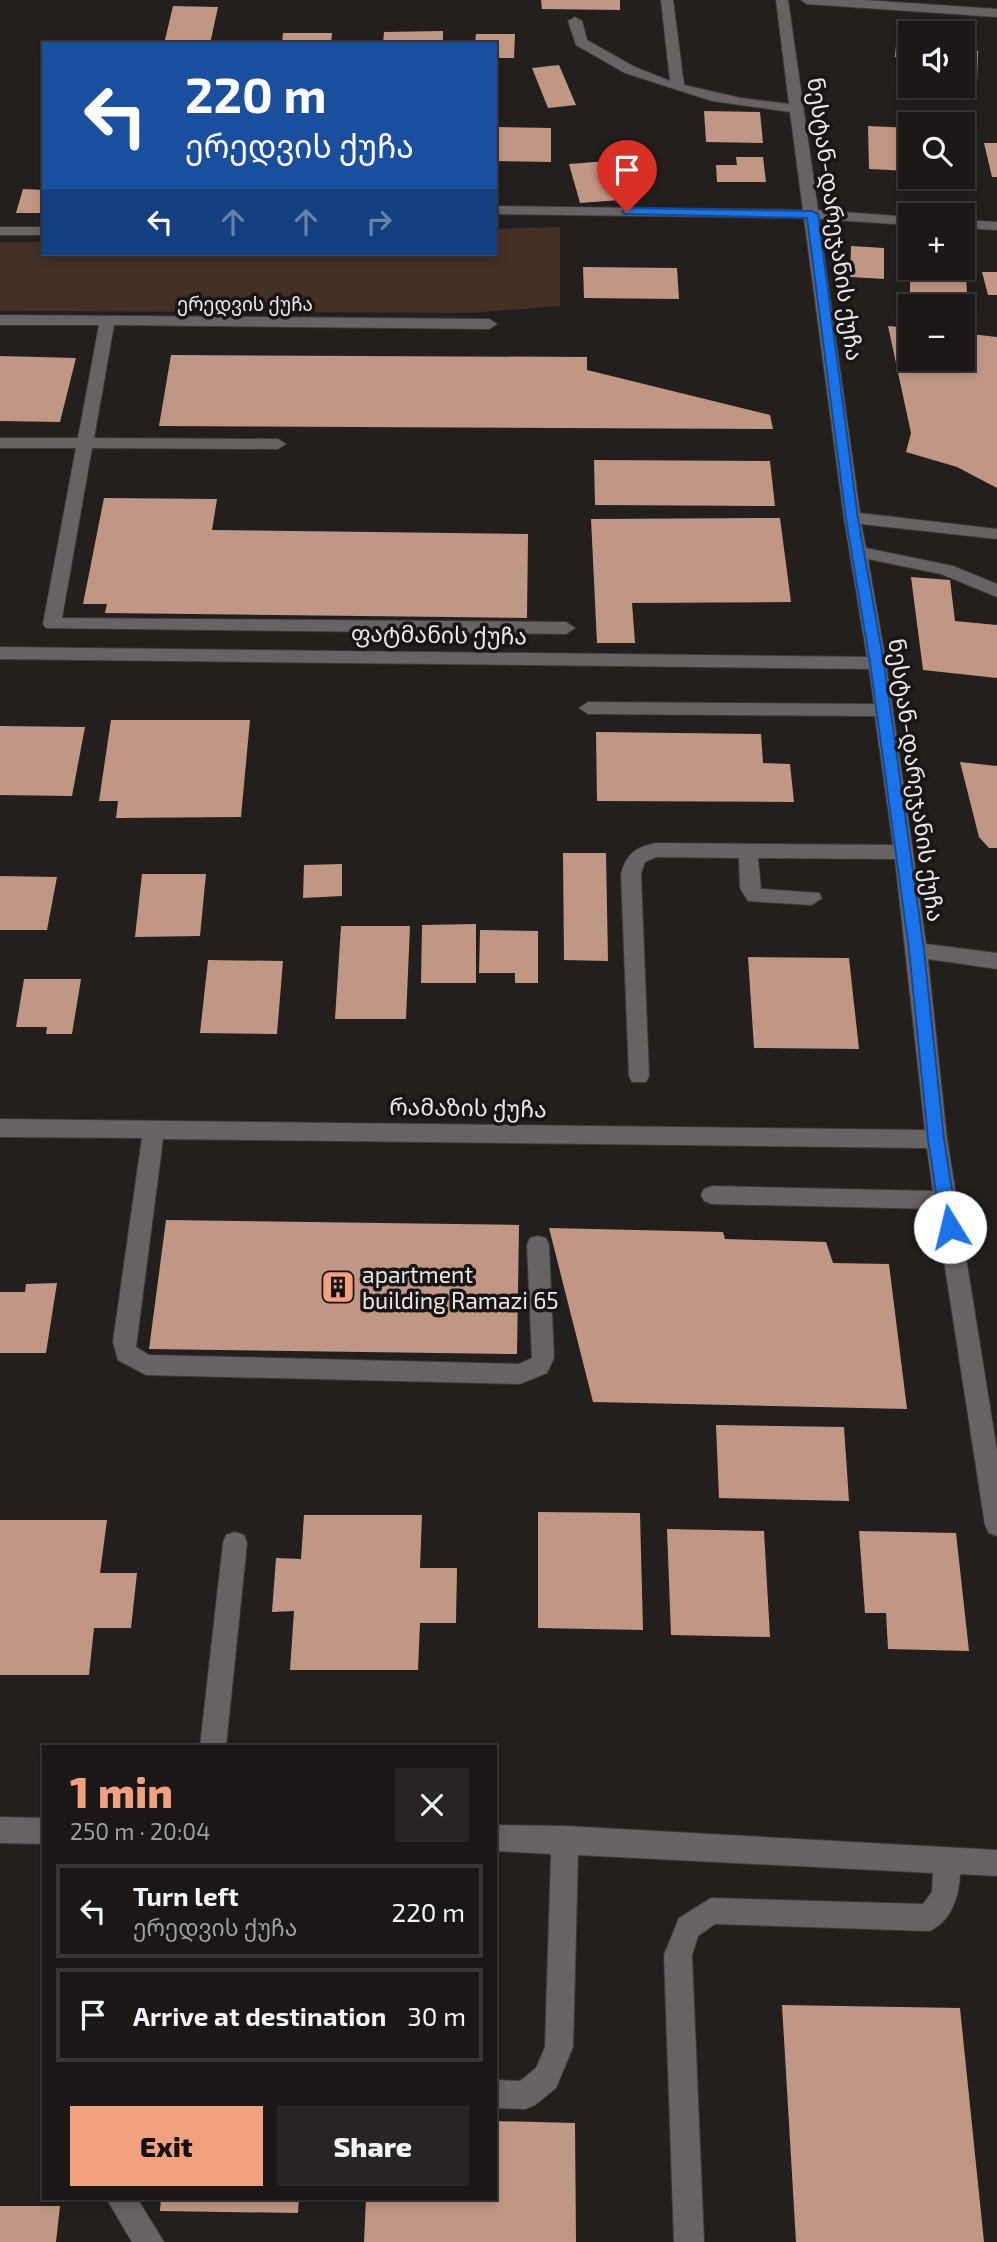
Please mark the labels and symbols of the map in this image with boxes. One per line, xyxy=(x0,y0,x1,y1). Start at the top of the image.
street label: ნესტან-დარეჯანის ქუჩა xyxy=(801,76,870,363)
pin xyxy=(597,140,657,212)
street label: ერედვის ქუჩა xyxy=(177,292,313,317)
street label: ფატმანის ქუჩა xyxy=(351,618,527,651)
street label: ნესტან-დარეჯანის ქუჩა xyxy=(882,637,951,924)
street label: რამაზის ქუჩა xyxy=(389,1092,547,1123)
position arrow xyxy=(913,1190,987,1264)
place label: apartment building Ramazi 65 xyxy=(362,1260,559,1314)
building icon: apartment building Ramazi 65 xyxy=(319,1268,357,1306)

